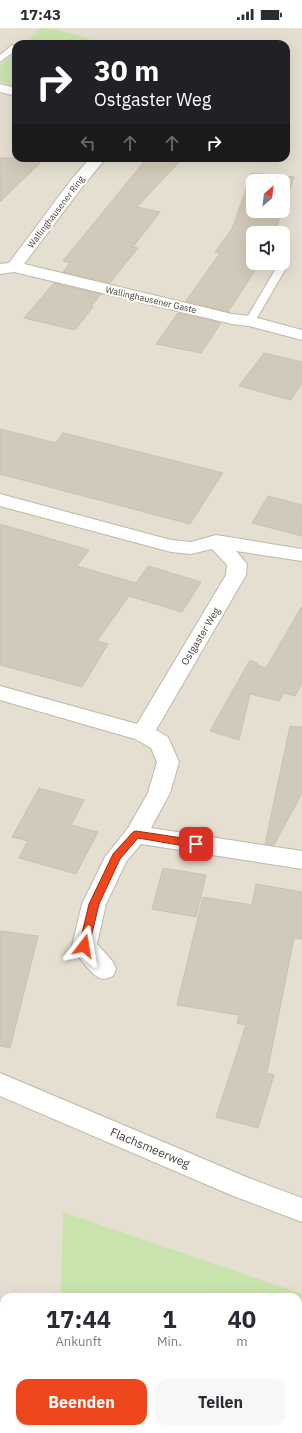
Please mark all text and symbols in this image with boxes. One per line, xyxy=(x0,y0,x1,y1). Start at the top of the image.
text: 17:43 xyxy=(20,5,61,24)
text: 30 m xyxy=(94,52,159,89)
icon: right xyxy=(28,56,80,108)
text: Ostgaster Weg xyxy=(94,88,211,111)
icon: left xyxy=(77,132,99,154)
icon: ahead xyxy=(119,132,141,154)
icon: ahead xyxy=(161,132,183,154)
icon: right xyxy=(203,132,225,154)
street label: Wallinghausener Ring xyxy=(25,173,86,250)
north arrow xyxy=(246,174,290,218)
map controls xyxy=(246,174,290,270)
button: sound xyxy=(246,226,290,270)
street label: Wallinghausener Gaste xyxy=(105,284,198,315)
street label: Ostgaster Weg xyxy=(178,604,223,668)
pin xyxy=(179,827,213,861)
icon: arrive xyxy=(185,833,207,855)
position arrow xyxy=(63,925,105,967)
street label: Flachsmeerweg xyxy=(108,1124,193,1171)
text: 17:44 xyxy=(46,1303,111,1335)
text: 1 xyxy=(162,1303,177,1335)
text: 40 xyxy=(227,1303,256,1335)
text: Ankunft xyxy=(55,1333,101,1350)
text: Min. xyxy=(157,1333,182,1350)
text: m xyxy=(236,1333,248,1350)
button: Beenden xyxy=(16,1379,147,1425)
button: Teilen xyxy=(155,1379,286,1425)

